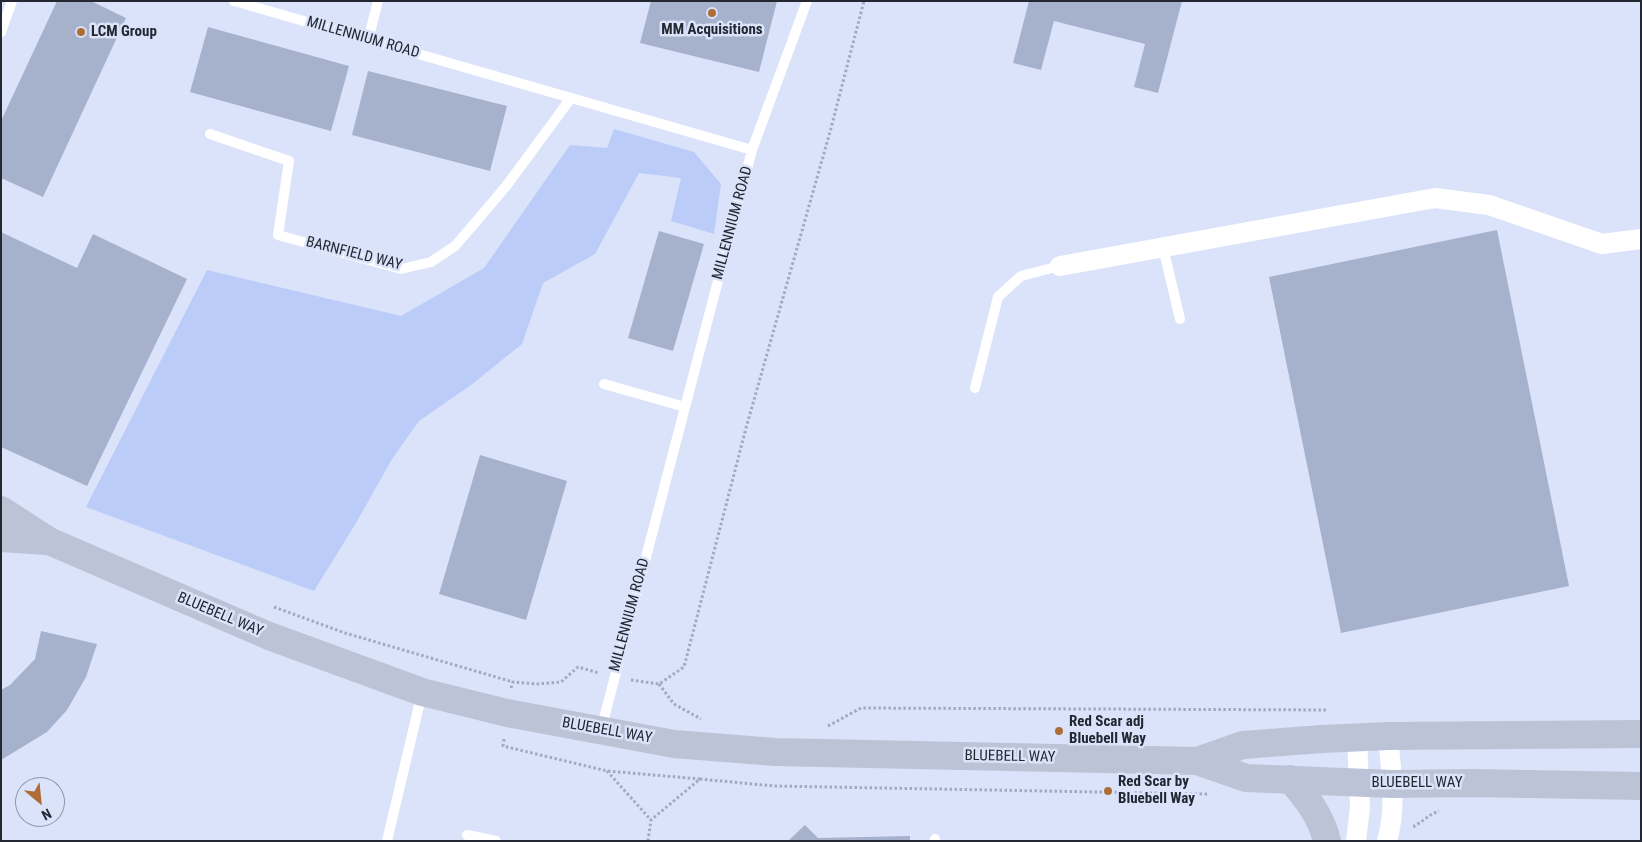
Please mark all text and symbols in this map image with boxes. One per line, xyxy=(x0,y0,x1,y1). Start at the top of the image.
marker: MM Acquisitions xyxy=(706,7,718,19)
street label: MILLENNIUM ROAD xyxy=(305,13,421,63)
place label: MM Acquisitions xyxy=(661,21,763,39)
place label: LCM Group xyxy=(91,23,157,41)
marker: LCM Group xyxy=(75,26,87,38)
street label: MILLENNIUM ROAD xyxy=(709,164,757,282)
street label: BARNFIELD WAY xyxy=(304,233,404,275)
street label: MILLENNIUM ROAD xyxy=(606,556,654,674)
street label: BLUEBELL WAY xyxy=(175,589,265,641)
place label: Red Scar adj Bluebell Way xyxy=(1069,713,1146,748)
street label: BLUEBELL WAY xyxy=(561,714,653,748)
marker: Red Scar adj Bluebell Way xyxy=(1053,725,1065,737)
street label: BLUEBELL WAY xyxy=(964,747,1056,767)
place label: Red Scar by Bluebell Way xyxy=(1118,773,1195,808)
street label: BLUEBELL WAY xyxy=(1371,774,1463,792)
north arrow xyxy=(15,777,65,827)
marker: Red Scar by Bluebell Way xyxy=(1102,785,1114,797)
text: N xyxy=(39,805,54,823)

